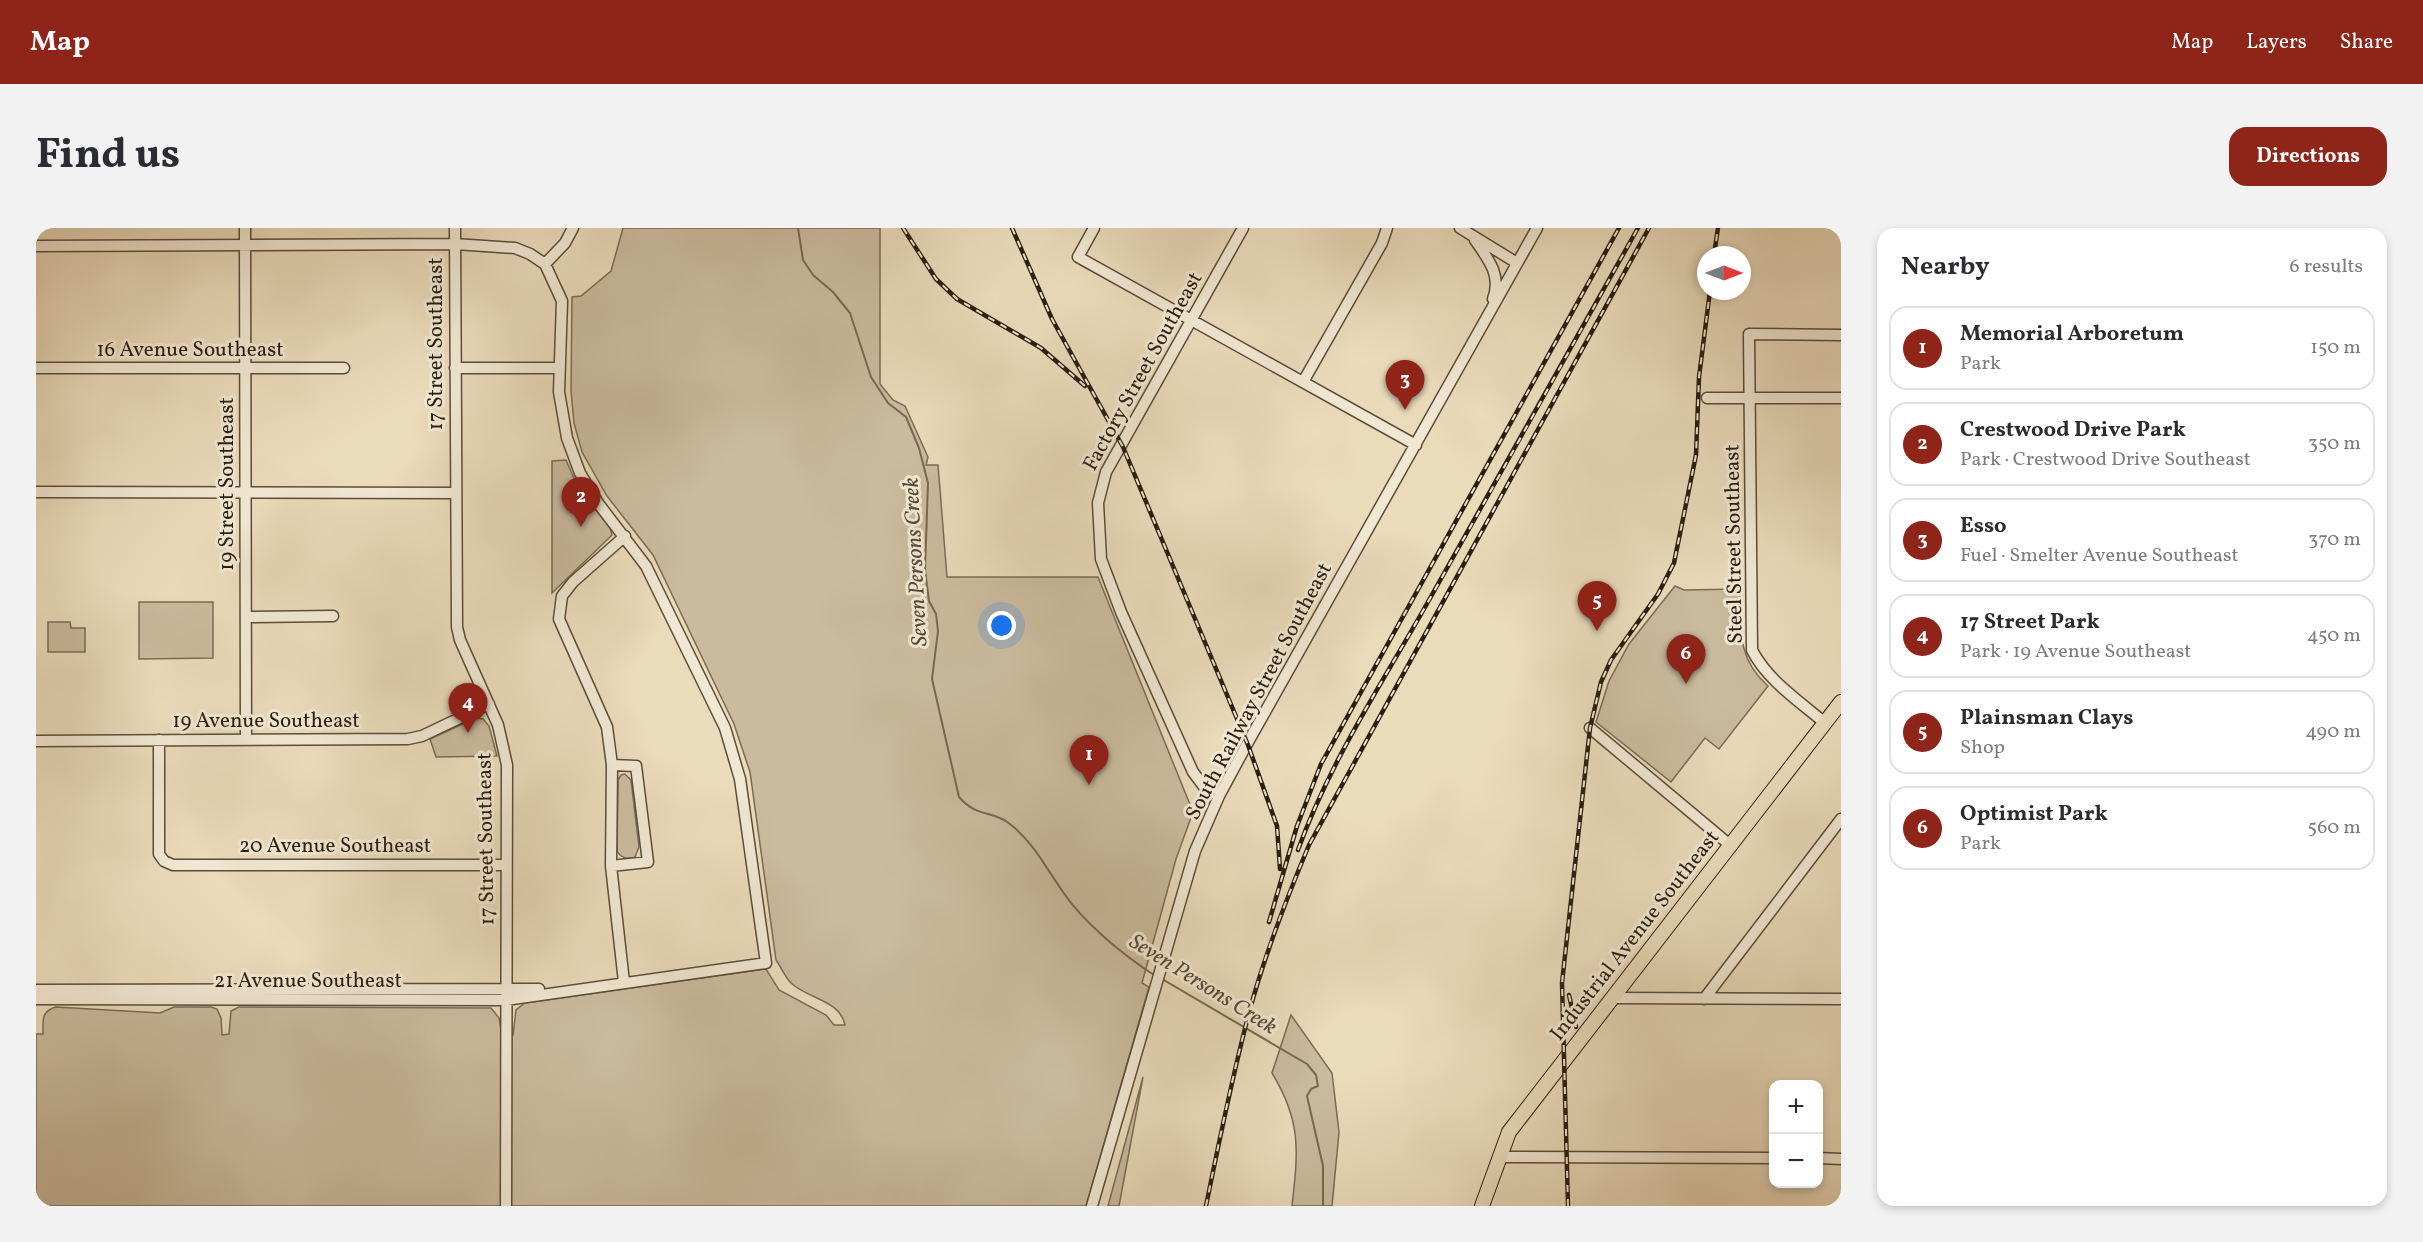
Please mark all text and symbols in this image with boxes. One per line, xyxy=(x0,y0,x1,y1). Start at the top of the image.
text: Map xyxy=(30,23,90,62)
text: Map xyxy=(2171,28,2213,57)
text: Layers xyxy=(2246,28,2307,57)
text: Share xyxy=(2340,28,2393,57)
text: Find us xyxy=(36,127,180,186)
button: Directions xyxy=(2229,127,2387,186)
north arrow xyxy=(1697,246,1751,300)
text: Nearby xyxy=(1901,249,1990,285)
text: 6 results xyxy=(2290,253,2363,281)
street label: 17 Street Southeast xyxy=(422,257,451,431)
street label: Factory Street Southeast xyxy=(1077,267,1210,476)
text: Memorial Arboretum xyxy=(1960,319,2184,350)
text: 1 xyxy=(1918,334,1927,362)
text: 150 m xyxy=(2310,334,2361,362)
street label: 16 Avenue Southeast xyxy=(96,336,284,365)
text: Park xyxy=(1960,350,2001,378)
pin: 3 xyxy=(1386,360,1424,410)
street label: 19 Street Southeast xyxy=(213,397,242,571)
text: Crestwood Drive Park xyxy=(1960,415,2186,446)
text: 2 xyxy=(1917,430,1928,458)
text: 350 m xyxy=(2308,430,2361,458)
street label: Steel Street Southeast xyxy=(1718,444,1751,644)
text: Park · Crestwood Drive Southeast xyxy=(1960,446,2251,474)
water label: Seven Persons Creek xyxy=(897,477,936,647)
pin: 2 xyxy=(562,478,600,527)
text: Esso xyxy=(1960,511,2007,542)
text: 3 xyxy=(1917,526,1928,554)
text: 370 m xyxy=(2308,526,2361,554)
text: Fuel · Smelter Avenue Southeast xyxy=(1960,542,2239,570)
street label: South Railway Street Southeast xyxy=(1179,558,1340,825)
pin: 5 xyxy=(1578,582,1616,631)
text: 17 Street Park xyxy=(1960,607,2100,638)
your location xyxy=(987,611,1016,640)
text: 4 xyxy=(1916,622,1929,650)
text: 450 m xyxy=(2307,622,2361,650)
pin: 6 xyxy=(1666,634,1706,684)
text: Park · 19 Avenue Southeast xyxy=(1960,638,2191,666)
pin: 4 xyxy=(448,684,488,733)
text: Plainsman Clays xyxy=(1960,703,2133,734)
street label: 19 Avenue Southeast xyxy=(172,707,360,736)
text: 5 xyxy=(1918,718,1927,746)
text: 490 m xyxy=(2305,718,2361,746)
text: Shop xyxy=(1960,734,2005,762)
pin: 1 xyxy=(1070,736,1108,785)
street label: 17 Street Southeast xyxy=(470,752,503,926)
text: Optimist Park xyxy=(1960,799,2108,830)
text: 6 xyxy=(1917,814,1928,842)
text: 560 m xyxy=(2308,814,2361,842)
street label: Industrial Avenue Southeast xyxy=(1544,824,1727,1047)
text: Park xyxy=(1960,830,2001,858)
street label: 20 Avenue Southeast xyxy=(239,832,431,861)
water label: Seven Persons Creek xyxy=(1123,927,1283,1043)
street label: 21 Avenue Southeast xyxy=(214,967,402,996)
map controls xyxy=(1769,1080,1823,1188)
button: + xyxy=(1769,1080,1823,1134)
button: − xyxy=(1769,1134,1823,1188)

